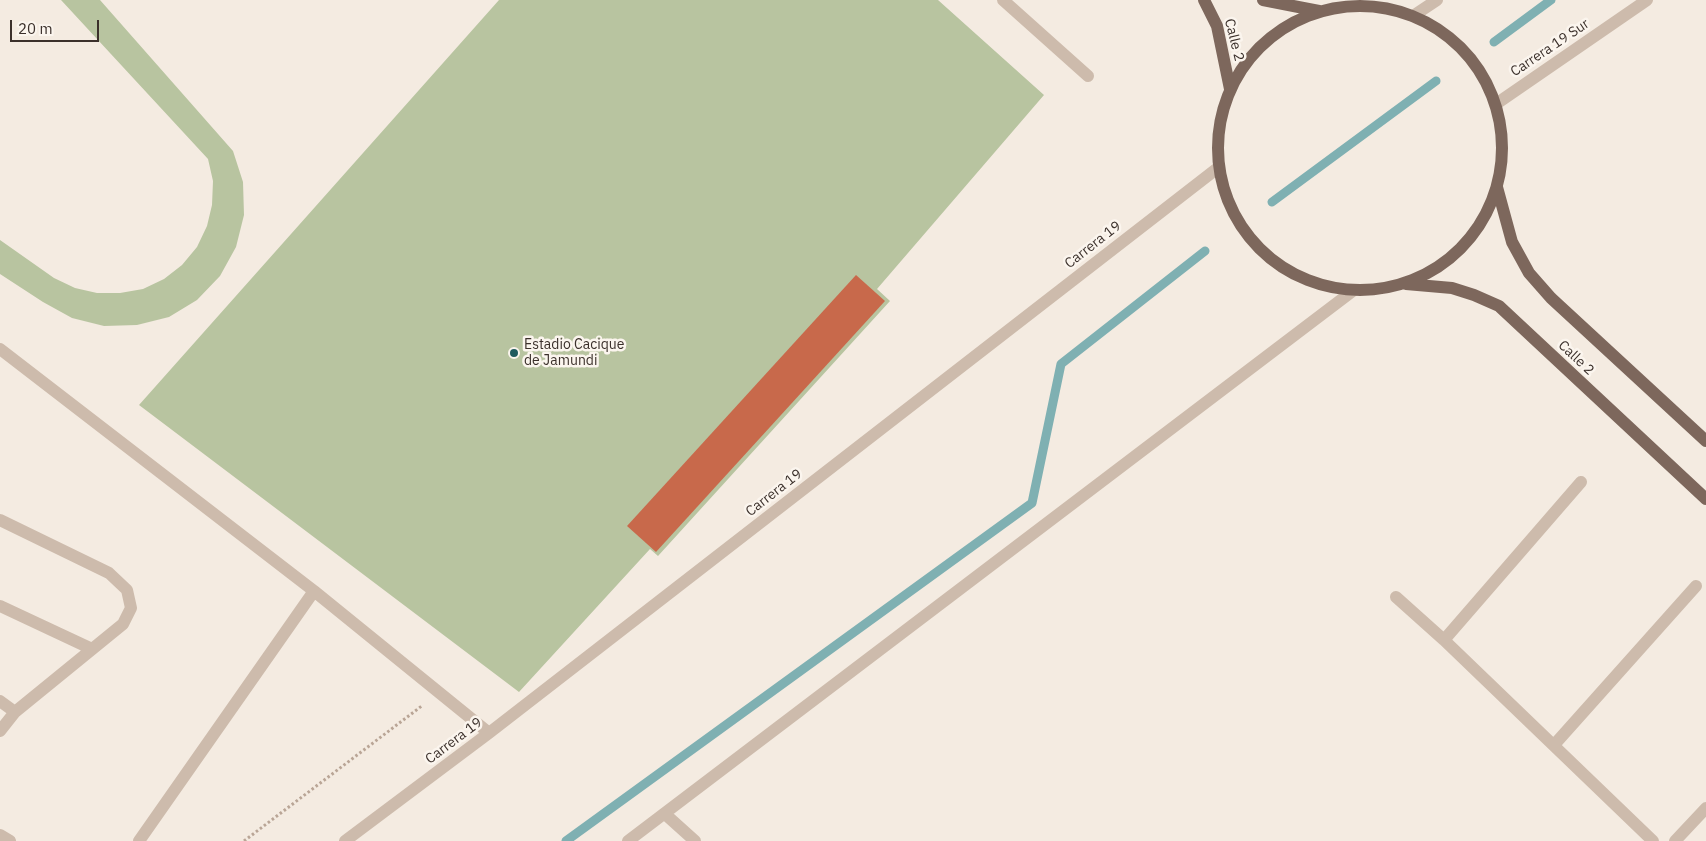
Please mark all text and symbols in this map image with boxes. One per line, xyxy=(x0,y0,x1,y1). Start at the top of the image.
scale bar xyxy=(12,10,101,42)
street label: Carrera 19 Sur xyxy=(1507,16,1593,80)
street label: Calle 2 xyxy=(1221,17,1247,63)
text: 20 m xyxy=(18,19,53,38)
street label: Carrera 19 xyxy=(1062,218,1124,272)
place label: Estadio Cacique de Jamundi xyxy=(524,337,625,370)
street label: Calle 2 xyxy=(1555,337,1597,379)
marker: Estadio Cacique de Jamundi xyxy=(508,347,520,359)
street label: Carrera 19 xyxy=(743,466,805,520)
street label: Carrera 19 xyxy=(422,714,486,768)

